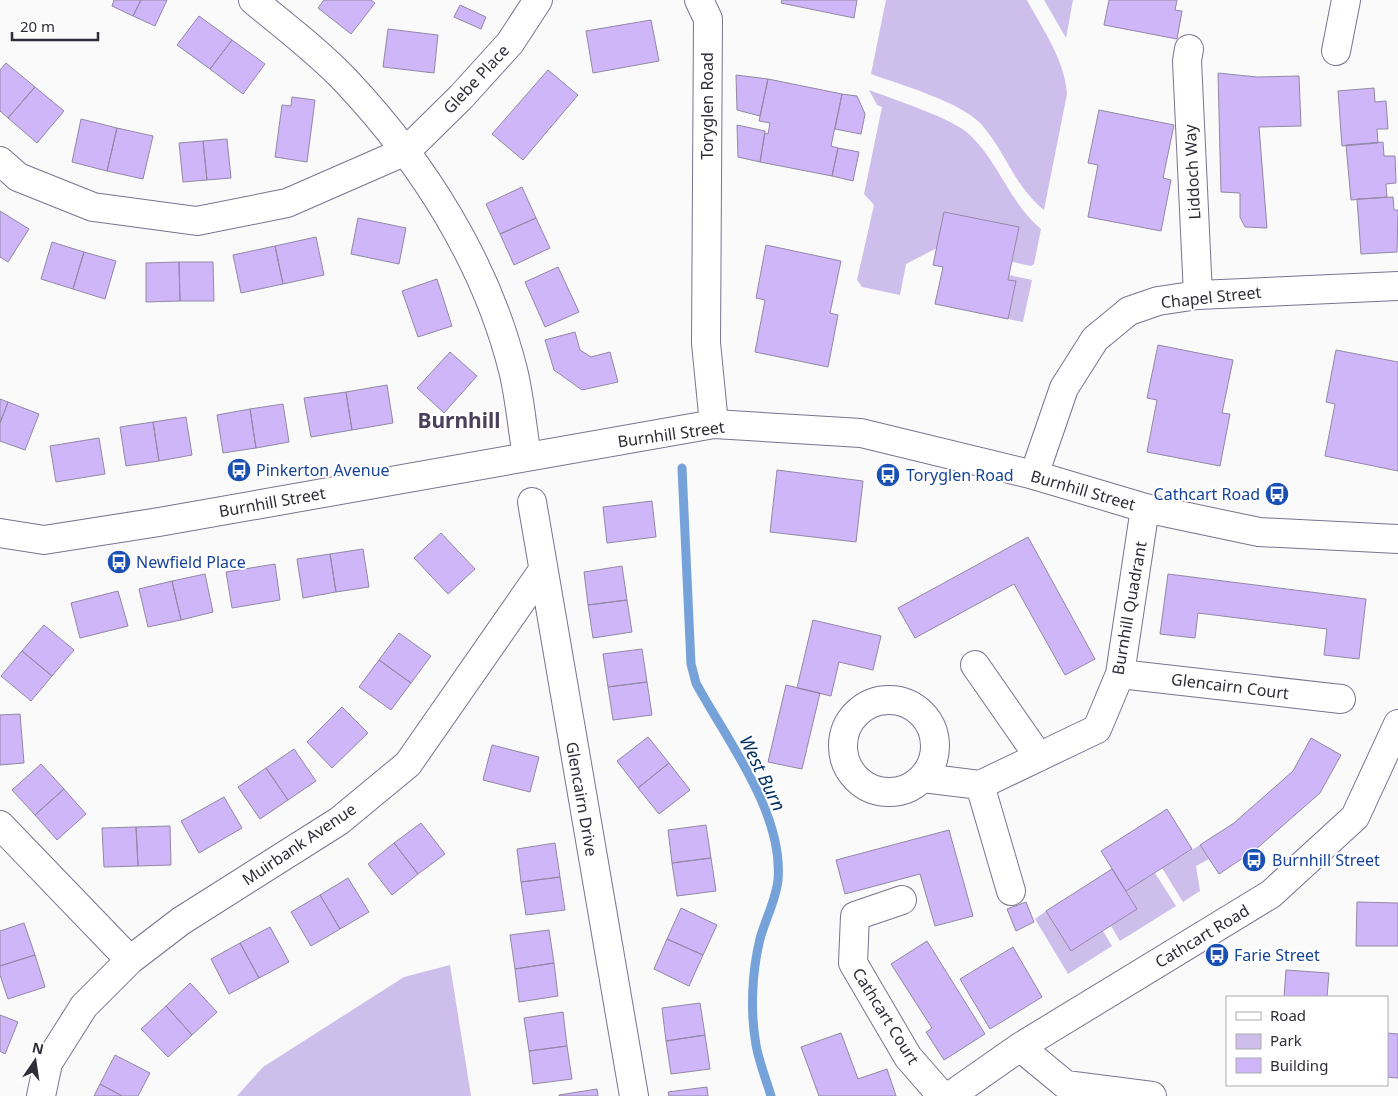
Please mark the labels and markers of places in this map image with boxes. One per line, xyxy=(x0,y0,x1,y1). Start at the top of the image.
bus stop icon: Pinkerton Avenue xyxy=(226,457,252,483)
place label: Pinkerton Avenue xyxy=(256,459,390,481)
bus stop icon: Toryglen Road xyxy=(875,462,901,488)
place label: Toryglen Road xyxy=(906,464,1014,486)
bus stop icon: Cathcart Road xyxy=(1264,481,1290,507)
place label: Cathcart Road xyxy=(1154,483,1260,505)
bus stop icon: Newfield Place xyxy=(106,549,132,575)
place label: Newfield Place xyxy=(136,551,246,573)
bus stop icon: Burnhill Street xyxy=(1241,847,1267,873)
place label: Burnhill Street xyxy=(1272,849,1380,871)
bus stop icon: Farie Street xyxy=(1204,942,1230,968)
place label: Farie Street xyxy=(1234,944,1320,966)

